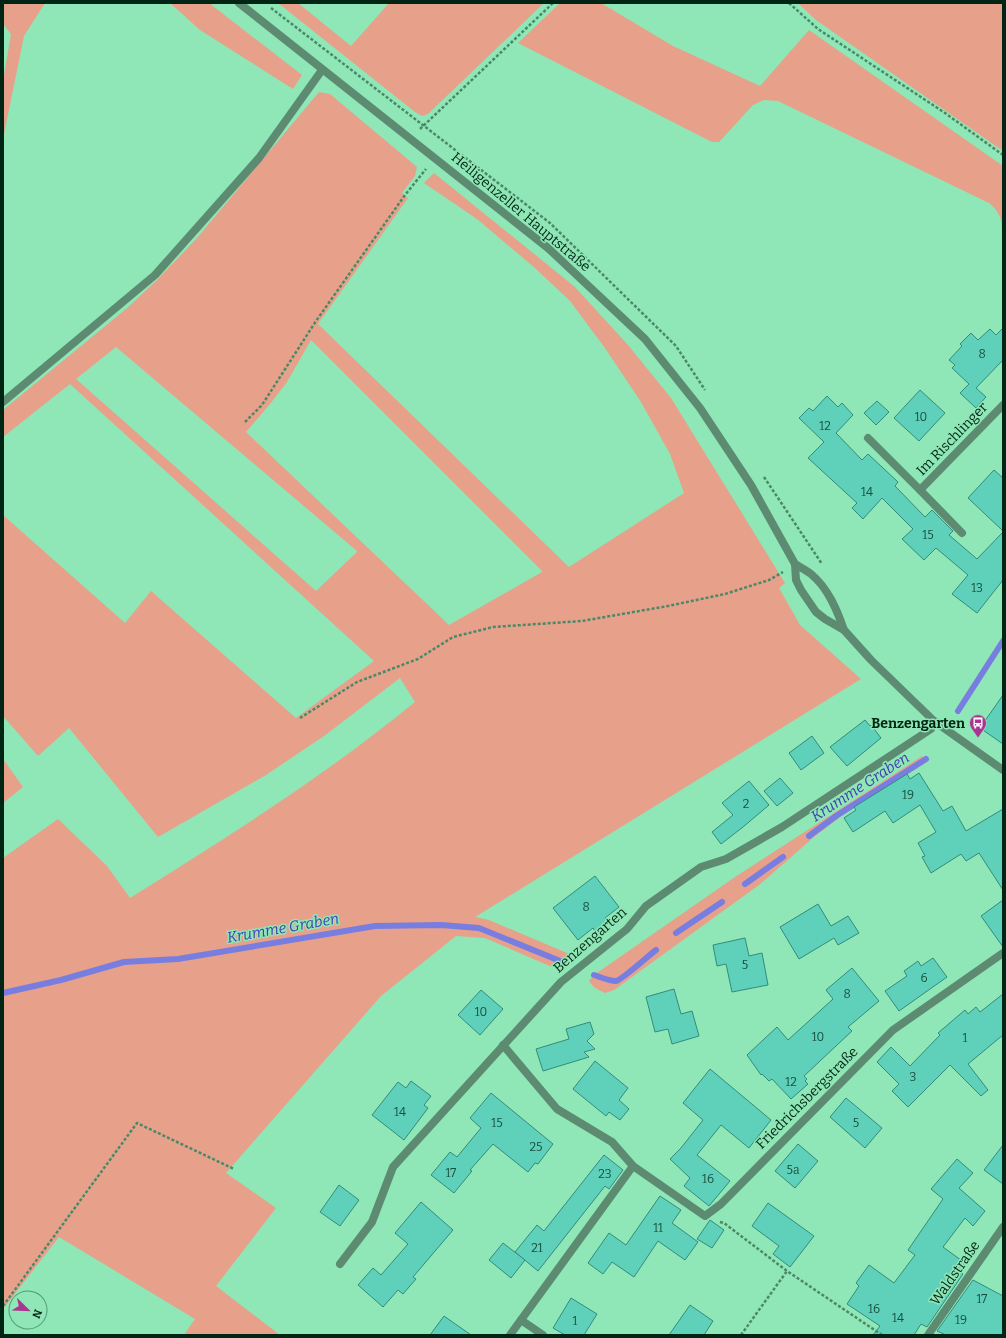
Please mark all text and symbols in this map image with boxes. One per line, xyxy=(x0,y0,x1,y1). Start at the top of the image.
street label: Heiligenzeller Hauptstraße xyxy=(448,149,594,275)
house number: 8 xyxy=(978,347,986,361)
street label: Im Rischlinger xyxy=(913,399,991,479)
house number: 10 xyxy=(915,410,927,424)
house number: 12 xyxy=(819,419,831,433)
house number: 14 xyxy=(861,485,873,499)
house number: 15 xyxy=(922,528,934,542)
house number: 13 xyxy=(971,581,983,595)
bus stop icon: Benzengarten xyxy=(968,713,988,738)
place label: Benzengarten xyxy=(871,715,965,732)
water label: Krumme Graben xyxy=(807,749,913,825)
house number: 19 xyxy=(902,788,914,802)
house number: 2 xyxy=(743,797,749,811)
house number: 8 xyxy=(582,900,590,914)
street label: Benzengarten xyxy=(550,903,630,976)
water label: Krumme Graben xyxy=(226,909,340,947)
house number: 5 xyxy=(742,958,748,972)
house number: 6 xyxy=(920,971,928,985)
house number: 8 xyxy=(843,987,851,1001)
house number: 10 xyxy=(475,1005,487,1019)
house number: 10 xyxy=(812,1030,824,1044)
house number: 1 xyxy=(963,1031,968,1045)
street label: Friedrichsbergstraße xyxy=(752,1043,862,1153)
house number: 3 xyxy=(910,1070,917,1084)
house number: 12 xyxy=(785,1075,797,1089)
house number: 14 xyxy=(394,1105,406,1119)
house number: 15 xyxy=(491,1116,503,1130)
house number: 5 xyxy=(853,1116,859,1130)
house number: 25 xyxy=(530,1140,542,1154)
house number: 5a xyxy=(787,1163,800,1177)
house number: 17 xyxy=(446,1166,456,1180)
house number: 23 xyxy=(598,1167,612,1181)
house number: 16 xyxy=(702,1172,714,1186)
house number: 11 xyxy=(653,1221,663,1235)
street label: Waldstraße xyxy=(927,1237,983,1309)
house number: 21 xyxy=(531,1241,543,1255)
north arrow xyxy=(8,1290,48,1330)
house number: 17 xyxy=(977,1292,987,1306)
house number: 16 xyxy=(868,1302,880,1316)
text: N xyxy=(29,1307,44,1321)
house number: 14 xyxy=(892,1311,904,1325)
house number: 19 xyxy=(955,1313,967,1327)
house number: 1 xyxy=(573,1314,578,1328)

